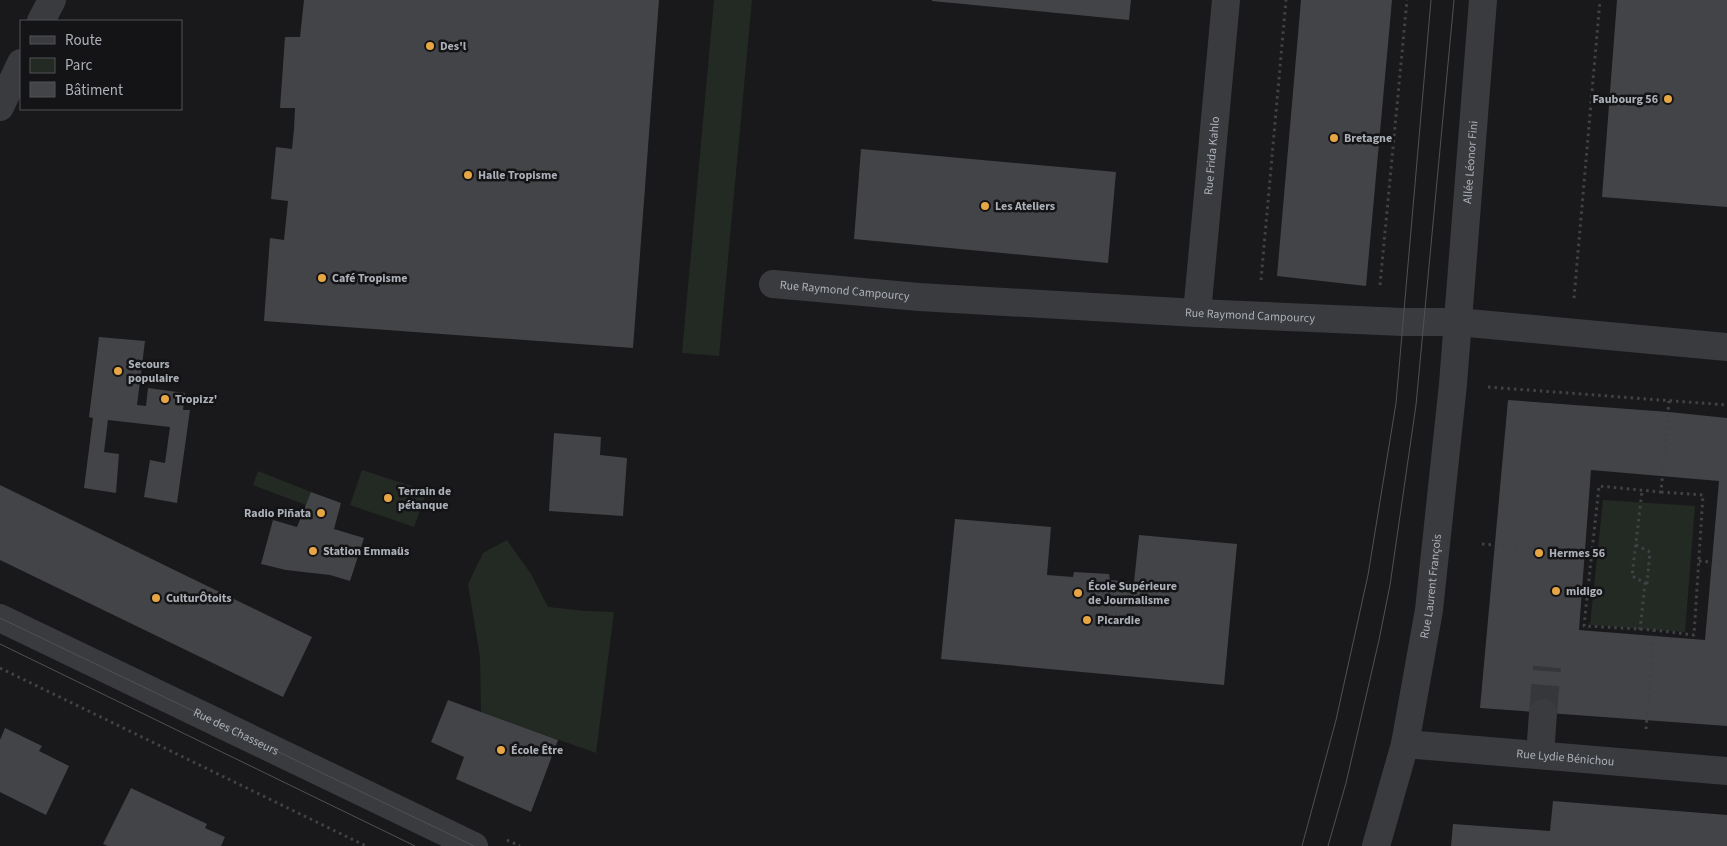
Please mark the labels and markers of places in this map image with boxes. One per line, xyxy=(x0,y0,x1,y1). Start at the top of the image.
place label: Des'l xyxy=(440,38,467,55)
marker: Des'l xyxy=(424,40,436,52)
place label: Faubourg 56 xyxy=(1593,91,1658,108)
marker: Faubourg 56 xyxy=(1662,93,1674,105)
place label: Bretagne xyxy=(1344,130,1392,147)
marker: Bretagne xyxy=(1328,132,1340,144)
place label: Halle Tropisme xyxy=(478,167,557,184)
marker: Halle Tropisme xyxy=(462,169,474,181)
place label: Les Ateliers xyxy=(995,198,1055,215)
marker: Les Ateliers xyxy=(979,200,991,212)
place label: Café Tropisme xyxy=(332,270,407,287)
marker: Café Tropisme xyxy=(316,272,328,284)
place label: Secours populaire xyxy=(128,356,179,387)
marker: Secours populaire xyxy=(112,365,124,377)
place label: Tropizz' xyxy=(175,391,217,408)
marker: Tropizz' xyxy=(159,393,171,405)
place label: Terrain de pétanque xyxy=(398,483,451,514)
marker: Terrain de pétanque xyxy=(382,492,394,504)
place label: Radio Piñata xyxy=(244,505,311,522)
marker: Radio Piñata xyxy=(315,507,327,519)
place label: Station Emmaüs xyxy=(323,543,409,560)
marker: Station Emmaüs xyxy=(307,545,319,557)
place label: Hermes 56 xyxy=(1549,545,1605,562)
marker: Hermes 56 xyxy=(1533,547,1545,559)
place label: École Supérieure de Journalisme xyxy=(1088,578,1177,609)
place label: midigo xyxy=(1566,583,1603,600)
marker: midigo xyxy=(1550,585,1562,597)
marker: École Supérieure de Journalisme xyxy=(1072,587,1084,599)
place label: CulturÔtoits xyxy=(166,590,232,607)
marker: CulturÔtoits xyxy=(150,592,162,604)
place label: Picardie xyxy=(1097,612,1140,629)
marker: Picardie xyxy=(1081,614,1093,626)
place label: École Être xyxy=(511,742,563,759)
marker: École Être xyxy=(495,744,507,756)

